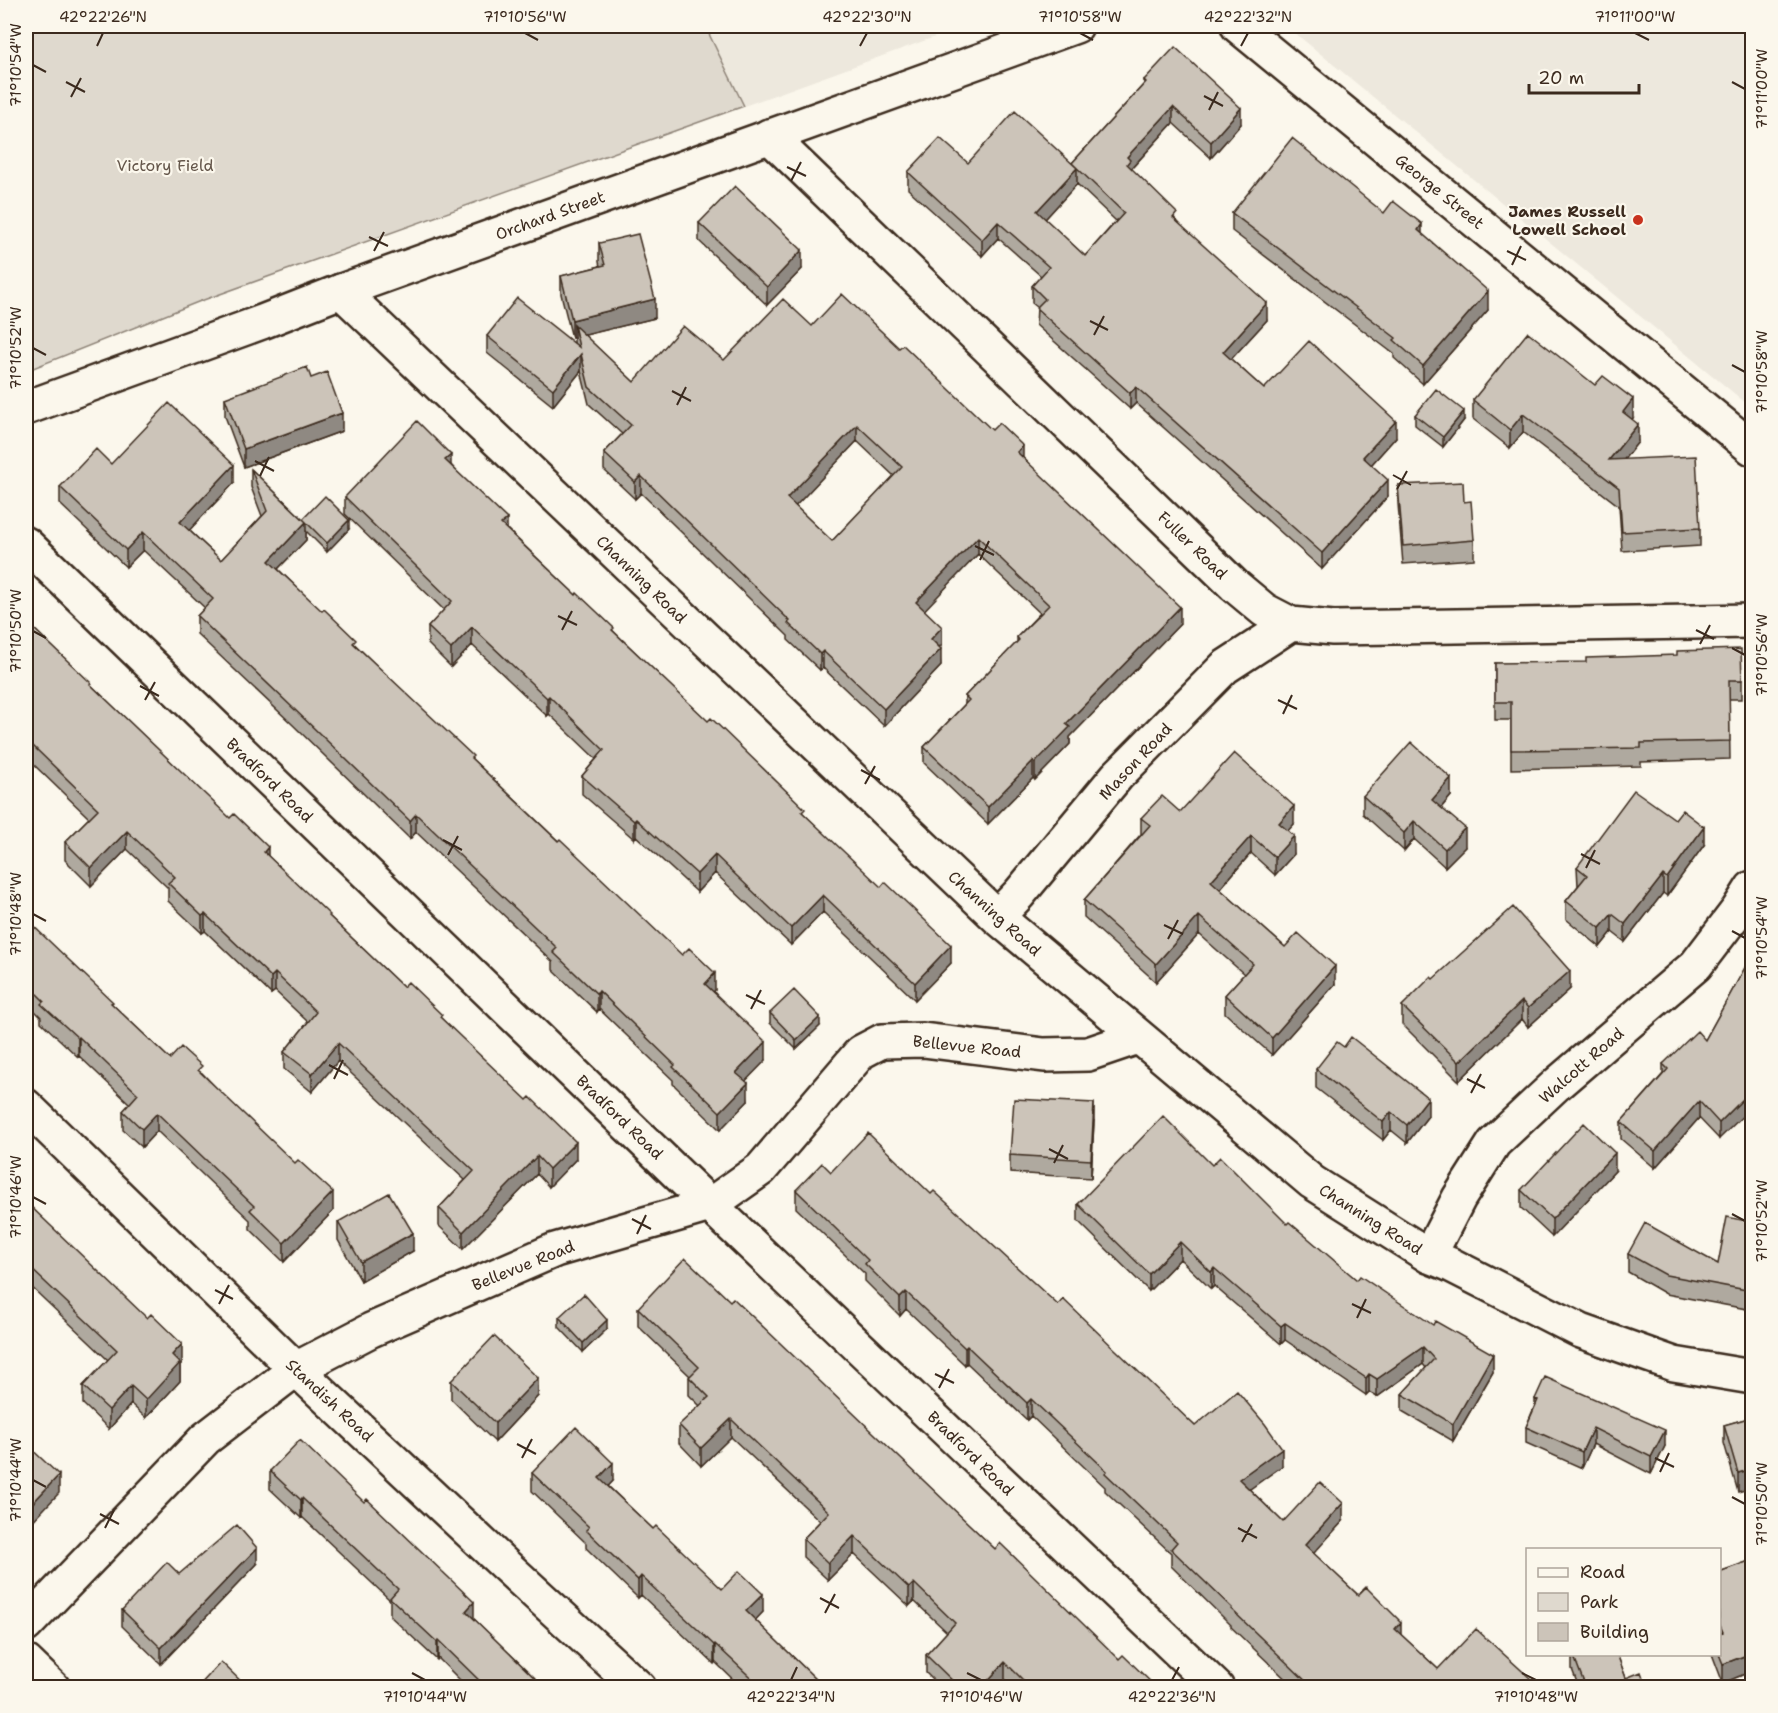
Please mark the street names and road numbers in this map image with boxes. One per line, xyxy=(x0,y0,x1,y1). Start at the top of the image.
street label: George Street xyxy=(1391,149,1488,234)
street label: Orchard Street xyxy=(493,186,608,245)
street label: Fuller Road xyxy=(1153,507,1232,584)
street label: Channing Road xyxy=(592,531,691,628)
street label: Mason Road xyxy=(1094,718,1176,804)
street label: Bradford Road xyxy=(222,734,318,827)
street label: Channing Road xyxy=(944,866,1046,961)
street label: Walcott Road xyxy=(1534,1023,1628,1108)
street label: Bellevue Road xyxy=(912,1030,1022,1063)
street label: Bradford Road xyxy=(572,1071,668,1164)
street label: Channing Road xyxy=(1315,1179,1426,1260)
street label: Bellevue Road xyxy=(469,1235,578,1296)
street label: Standish Road xyxy=(281,1354,378,1446)
street label: Bradford Road xyxy=(923,1407,1019,1500)

